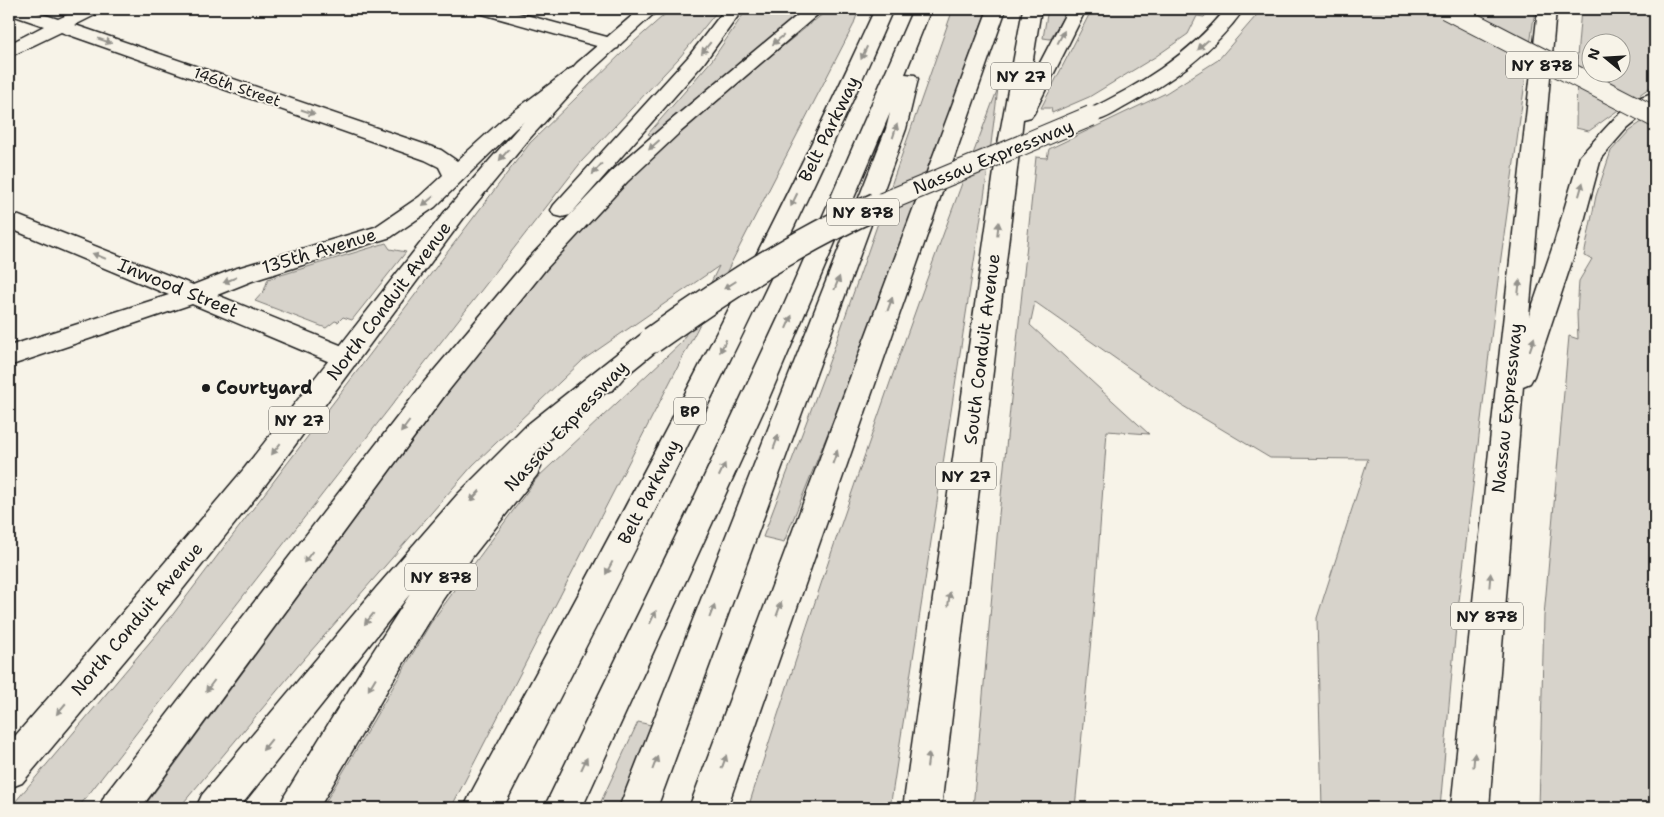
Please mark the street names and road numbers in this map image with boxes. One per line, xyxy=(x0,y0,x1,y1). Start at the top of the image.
road number: NY 878 xyxy=(1506,52,1578,78)
road number: NY 27 xyxy=(991,62,1051,90)
street label: 146th Street xyxy=(191,63,283,111)
street label: Belt Parkway xyxy=(793,72,865,186)
street label: Nassau Expressway xyxy=(909,114,1077,200)
road number: NY 878 xyxy=(827,198,899,226)
street label: North Conduit Avenue xyxy=(321,217,457,385)
street label: 135th Avenue xyxy=(259,222,379,280)
street label: South Conduit Avenue xyxy=(958,252,1006,446)
street label: Inwood Street xyxy=(114,253,242,323)
street label: Nassau Expressway xyxy=(1486,322,1528,494)
street label: Nassau Expressway xyxy=(499,355,633,497)
road number: BP xyxy=(674,398,706,424)
road number: NY 27 xyxy=(269,406,329,434)
street label: Belt Parkway xyxy=(612,435,686,549)
road number: NY 27 xyxy=(936,462,996,490)
street label: North Conduit Avenue xyxy=(66,537,208,701)
road number: NY 878 xyxy=(405,564,477,590)
road number: NY 878 xyxy=(1451,602,1523,630)

